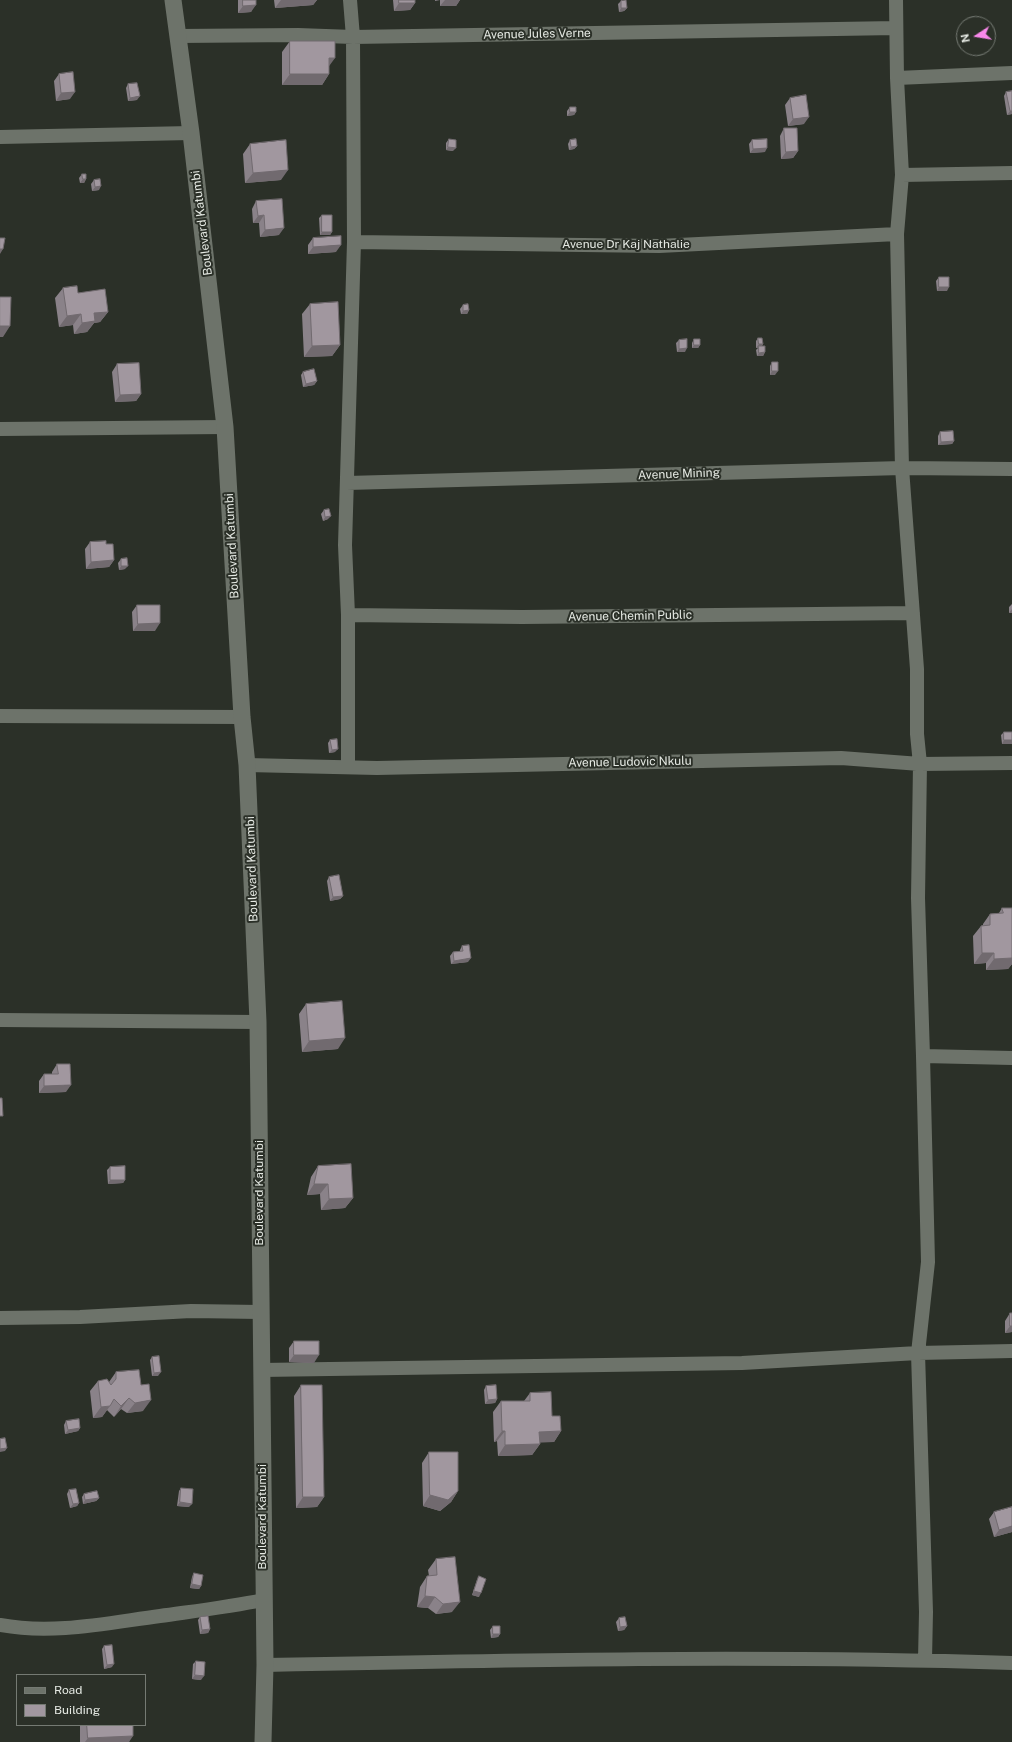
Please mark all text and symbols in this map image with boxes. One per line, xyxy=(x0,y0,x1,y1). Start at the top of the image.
north arrow xyxy=(956,16,996,56)
street label: Avenue Jules Verne xyxy=(483,26,591,42)
text: N xyxy=(958,33,972,44)
street label: Boulevard Katumbi xyxy=(188,170,216,276)
street label: Avenue Dr Kaj Nathalie xyxy=(562,237,690,251)
street label: Avenue Mining xyxy=(638,465,720,483)
street label: Boulevard Katumbi xyxy=(222,493,242,599)
street label: Avenue Chemin Public xyxy=(568,608,692,624)
street label: Avenue Ludovic Nkulu xyxy=(568,754,692,770)
street label: Boulevard Katumbi xyxy=(243,816,261,922)
street label: Boulevard Katumbi xyxy=(252,1140,266,1246)
street label: Boulevard Katumbi xyxy=(255,1464,269,1570)
legend xyxy=(16,1674,146,1726)
text: Road xyxy=(54,1683,82,1697)
text: Building xyxy=(54,1703,100,1717)

